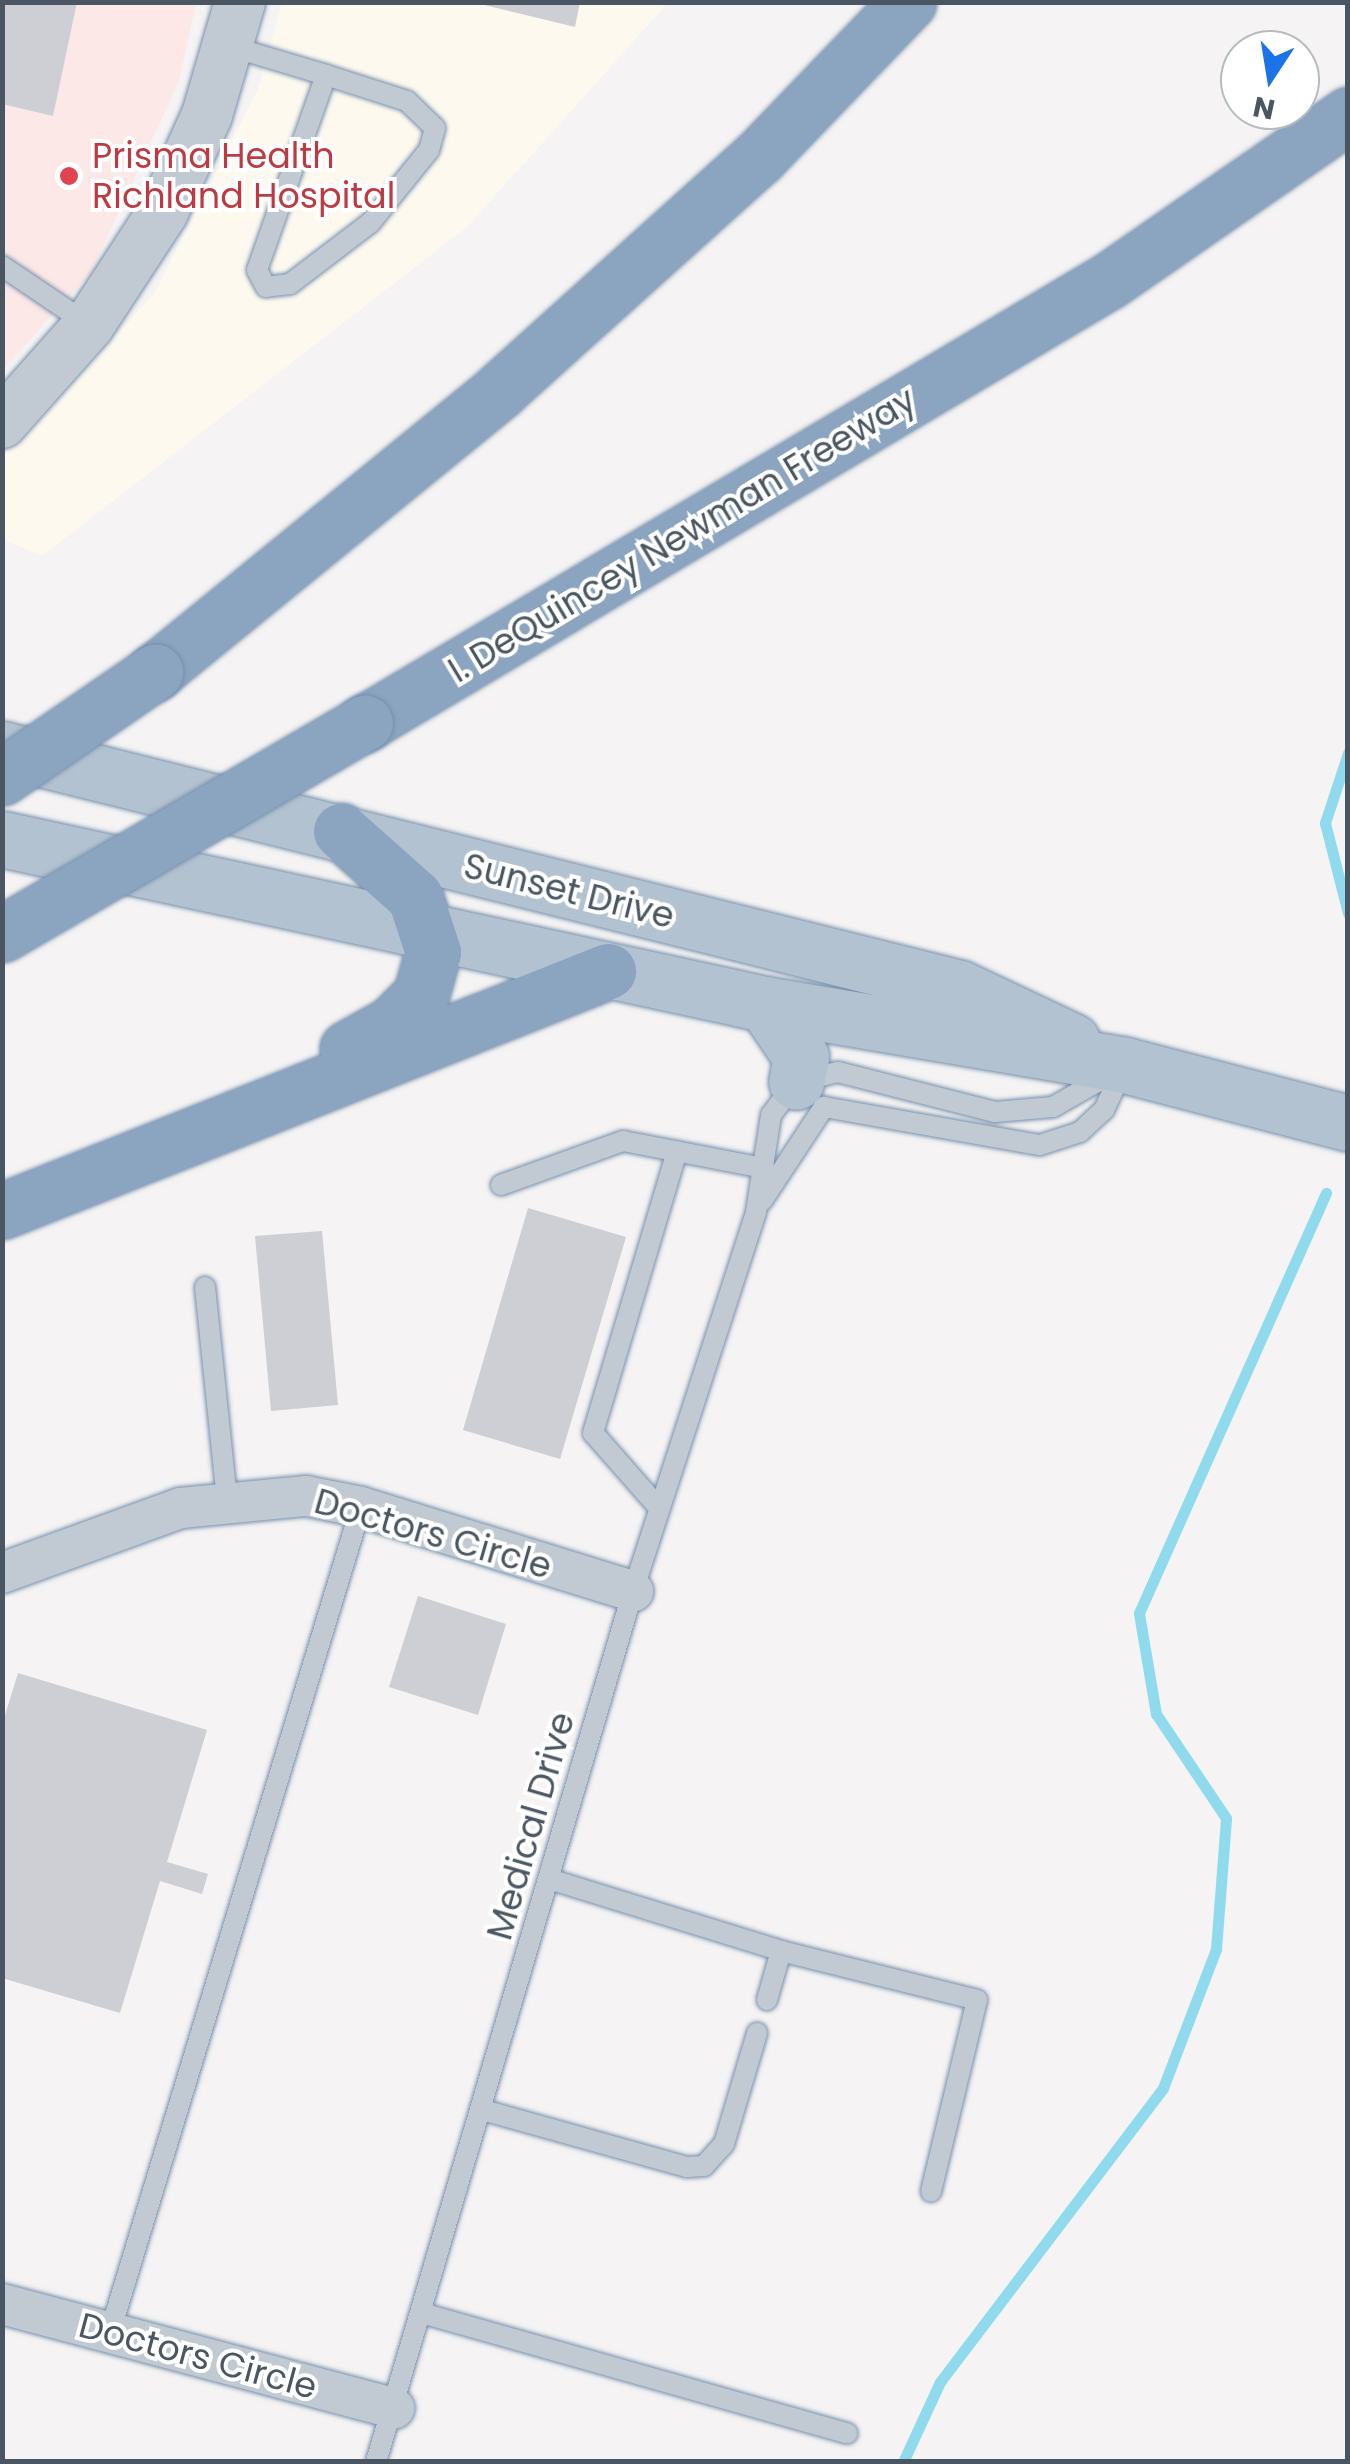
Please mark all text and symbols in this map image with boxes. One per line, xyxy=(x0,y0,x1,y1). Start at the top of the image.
north arrow xyxy=(1220,30,1320,130)
text: N xyxy=(1250,87,1278,129)
place label: Prisma Health Richland Hospital xyxy=(92,135,395,217)
marker: Prisma Health Richland Hospital xyxy=(56,163,82,189)
street label: I. DeQuincey Newman Freeway xyxy=(441,379,923,691)
street label: Sunset Drive xyxy=(460,845,678,937)
street label: Doctors Circle xyxy=(310,1480,556,1588)
street label: Medical Drive xyxy=(478,1707,584,1945)
street label: Doctors Circle xyxy=(75,2304,321,2408)

